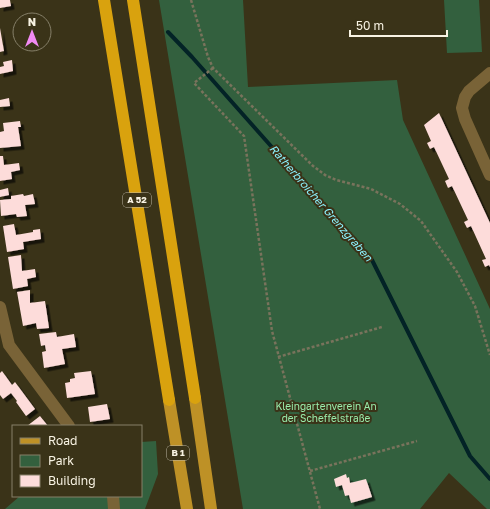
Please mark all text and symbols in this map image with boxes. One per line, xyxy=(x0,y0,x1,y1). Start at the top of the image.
north arrow xyxy=(12,12,52,52)
scale bar xyxy=(350,12,447,38)
text: N xyxy=(28,15,36,28)
text: 50 m xyxy=(356,18,384,33)
water label: Ratherbroicher Grenzgraben xyxy=(267,142,376,265)
road number: A 52 xyxy=(123,193,151,207)
park label: Kleingartenverein An der Scheffelstraße xyxy=(275,400,377,424)
legend xyxy=(12,425,142,497)
text: Road xyxy=(48,433,77,448)
road number: B 1 xyxy=(167,446,189,460)
text: Park xyxy=(48,453,74,468)
text: Building xyxy=(48,473,96,488)

